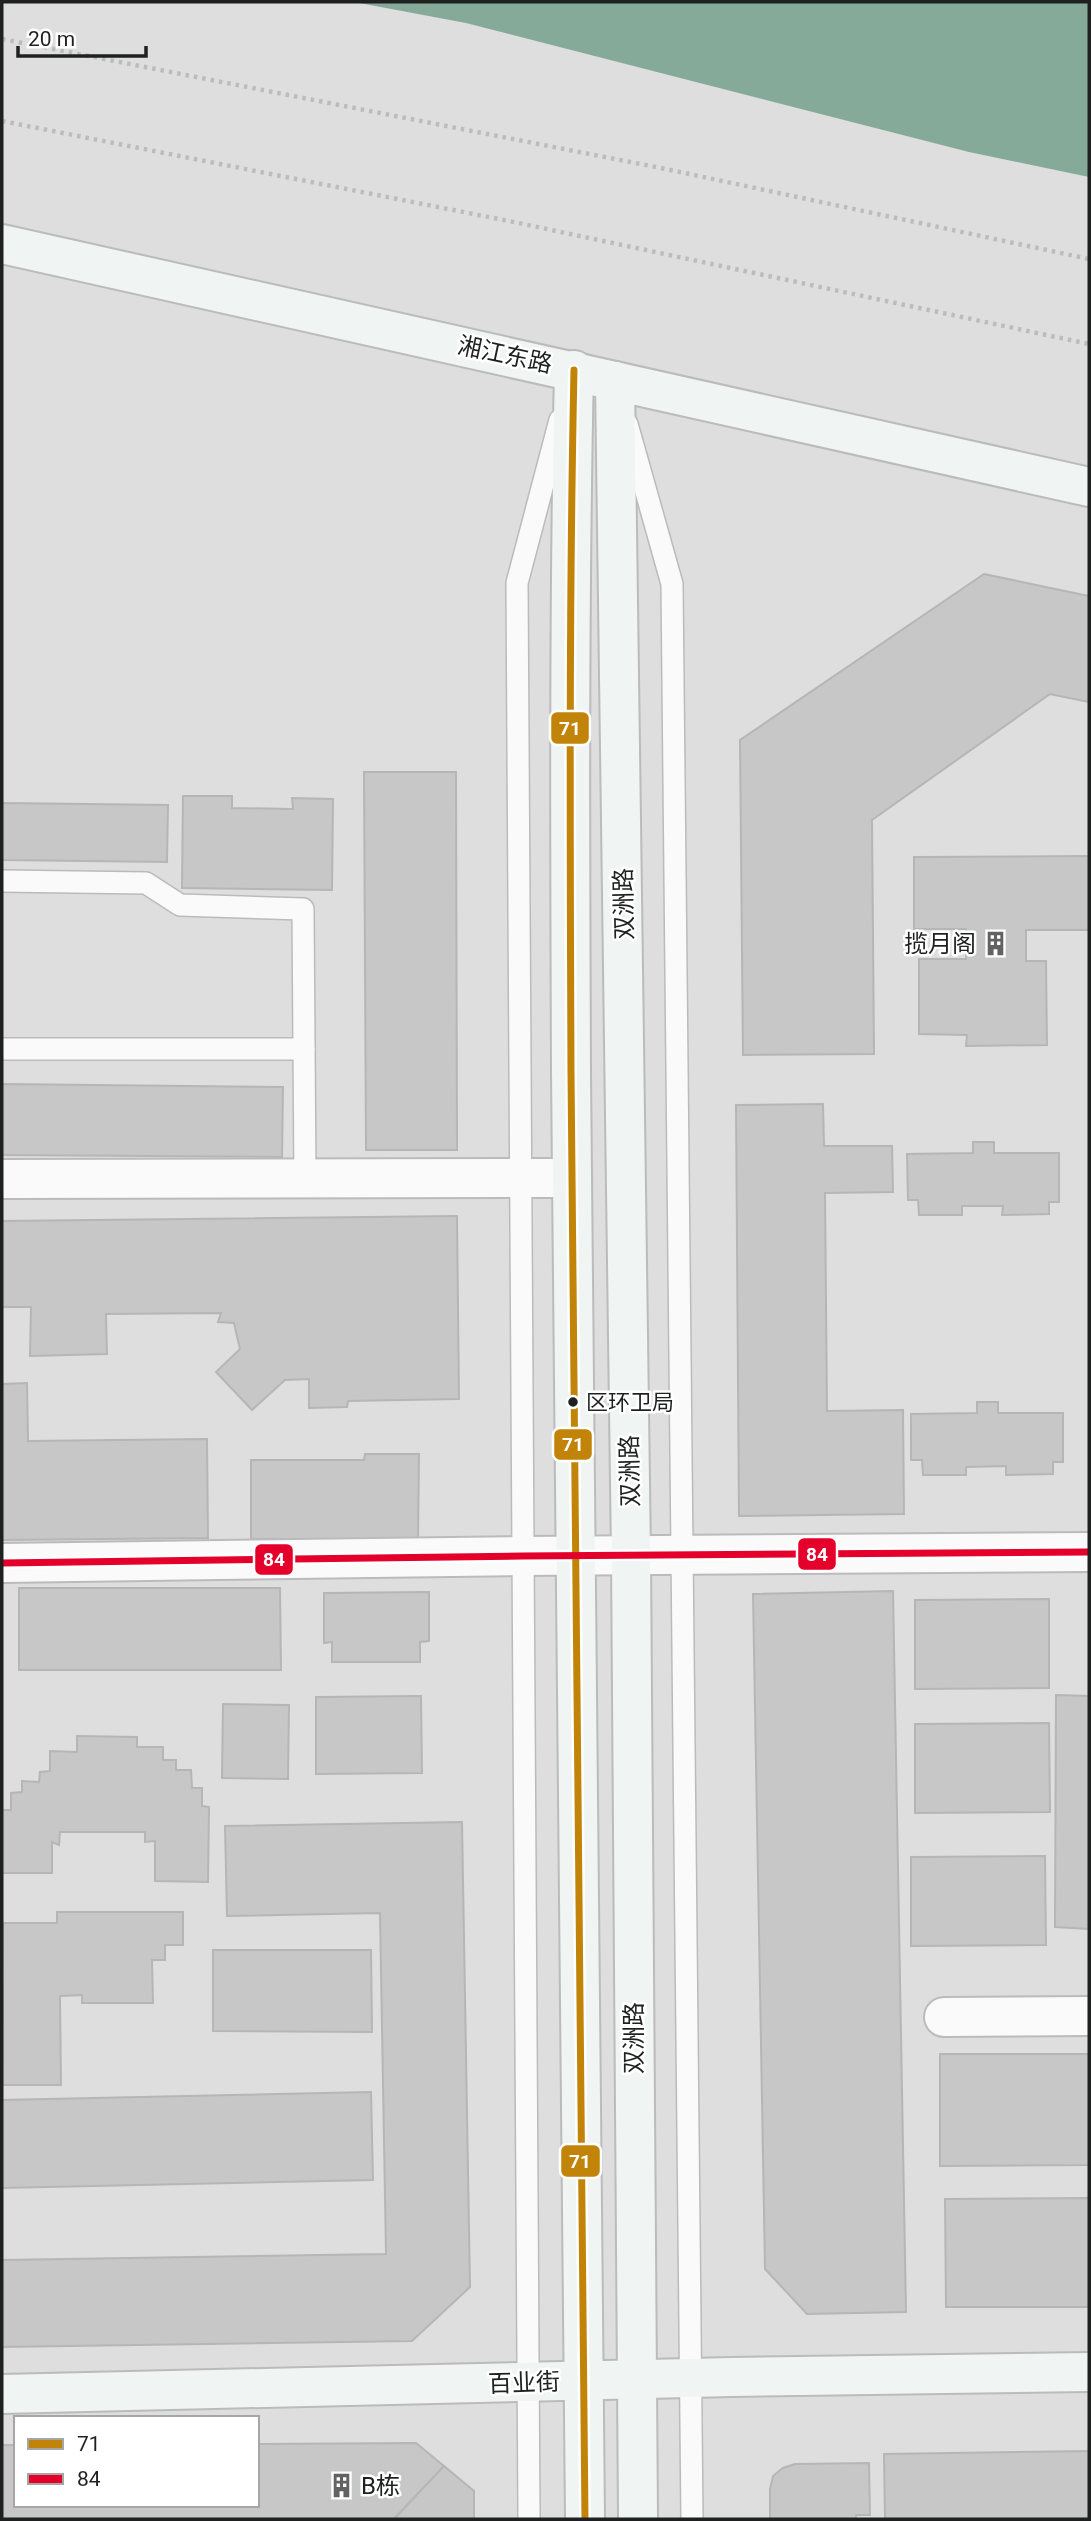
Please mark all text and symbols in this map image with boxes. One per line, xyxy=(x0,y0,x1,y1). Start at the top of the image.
scale bar xyxy=(18,14,145,58)
text: 20 m xyxy=(28,27,75,51)
street label: 湘江东路 xyxy=(455,331,555,379)
line badge: 71 xyxy=(550,711,590,745)
text: 71 xyxy=(559,717,581,740)
street label: 双洲路 xyxy=(609,868,639,940)
place label: 揽月阁 xyxy=(904,930,976,958)
building icon: 揽月阁 xyxy=(982,930,1010,958)
place label: 区环卫局 xyxy=(586,1390,674,1415)
marker: 区环卫局 xyxy=(566,1395,580,1409)
line badge: 71 xyxy=(553,1428,593,1461)
text: 71 xyxy=(562,1433,584,1456)
street label: 双洲路 xyxy=(615,1435,645,1507)
line badge: 84 xyxy=(797,1537,837,1571)
line badge: 84 xyxy=(254,1543,294,1576)
text: 84 xyxy=(806,1543,828,1566)
text: 84 xyxy=(263,1548,285,1571)
street label: 双洲路 xyxy=(620,2002,648,2074)
line badge: 71 xyxy=(560,2144,601,2178)
text: 71 xyxy=(569,2150,591,2173)
street label: 百业街 xyxy=(488,2368,560,2398)
legend xyxy=(14,2416,259,2507)
text: 71 xyxy=(77,2432,101,2456)
text: 84 xyxy=(77,2467,101,2491)
building icon: B栋 xyxy=(327,2472,355,2500)
place label: B栋 xyxy=(361,2472,400,2500)

